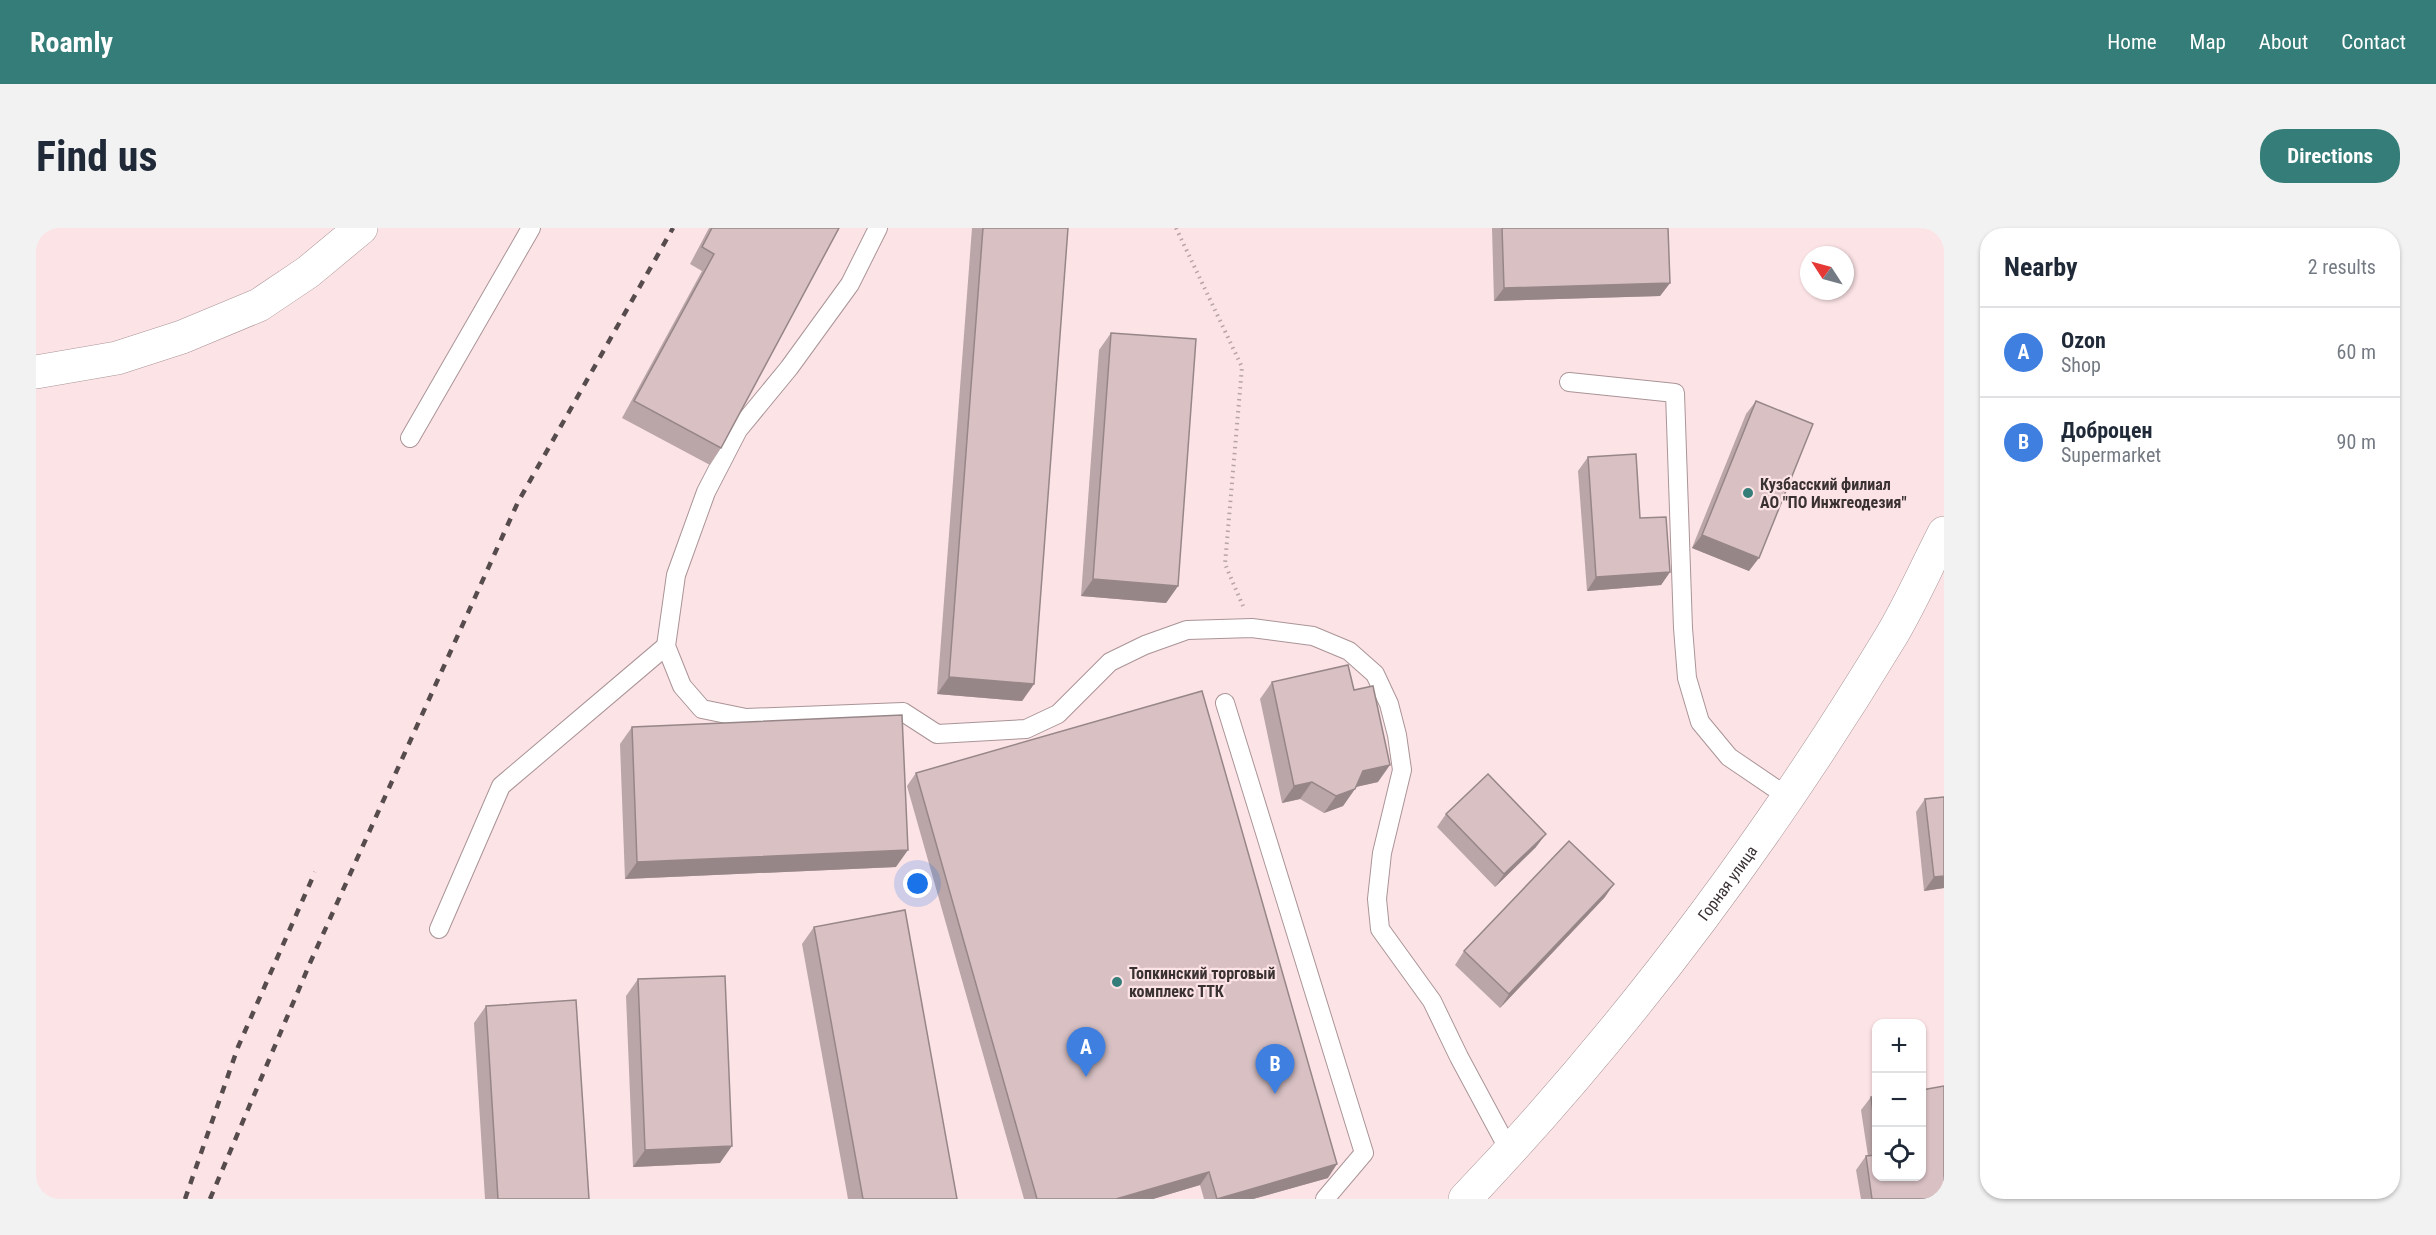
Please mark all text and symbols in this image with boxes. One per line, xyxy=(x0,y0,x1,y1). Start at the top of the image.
text: Roamly xyxy=(30,26,113,59)
text: Home xyxy=(2107,30,2157,54)
text: Map xyxy=(2190,30,2226,54)
text: About xyxy=(2259,30,2308,54)
text: Contact xyxy=(2341,30,2406,54)
button: Directions xyxy=(2260,129,2400,183)
text: Find us xyxy=(36,132,157,181)
north arrow xyxy=(1800,246,1854,300)
text: Nearby xyxy=(2004,252,2078,282)
text: 2 results xyxy=(2308,255,2376,279)
text: Ozon xyxy=(2061,328,2106,353)
text: A xyxy=(2018,340,2029,364)
text: 60 m xyxy=(2337,340,2376,364)
text: Shop xyxy=(2061,353,2101,377)
text: Доброцен xyxy=(2061,418,2152,443)
text: B xyxy=(2018,430,2029,454)
text: 90 m xyxy=(2337,430,2376,454)
text: Supermarket xyxy=(2061,443,2161,467)
place label: Кузбасский филиал АО "ПО Инжгеодезия" xyxy=(1760,475,1907,512)
marker: Кузбасский филиал АО "ПО Инжгеодезия" xyxy=(1741,486,1755,500)
street label: Горная улица xyxy=(1694,842,1761,924)
your location xyxy=(903,869,932,898)
place label: Топкинский торговый комплекс ТТК xyxy=(1129,964,1276,1001)
marker: Топкинский торговый комплекс ТТК xyxy=(1110,975,1124,989)
map controls xyxy=(1872,1019,1926,1181)
button: + xyxy=(1872,1019,1926,1073)
pin: A xyxy=(1066,1028,1106,1077)
pin: B xyxy=(1256,1044,1294,1094)
button: − xyxy=(1872,1073,1926,1127)
button: locate xyxy=(1872,1127,1926,1181)

